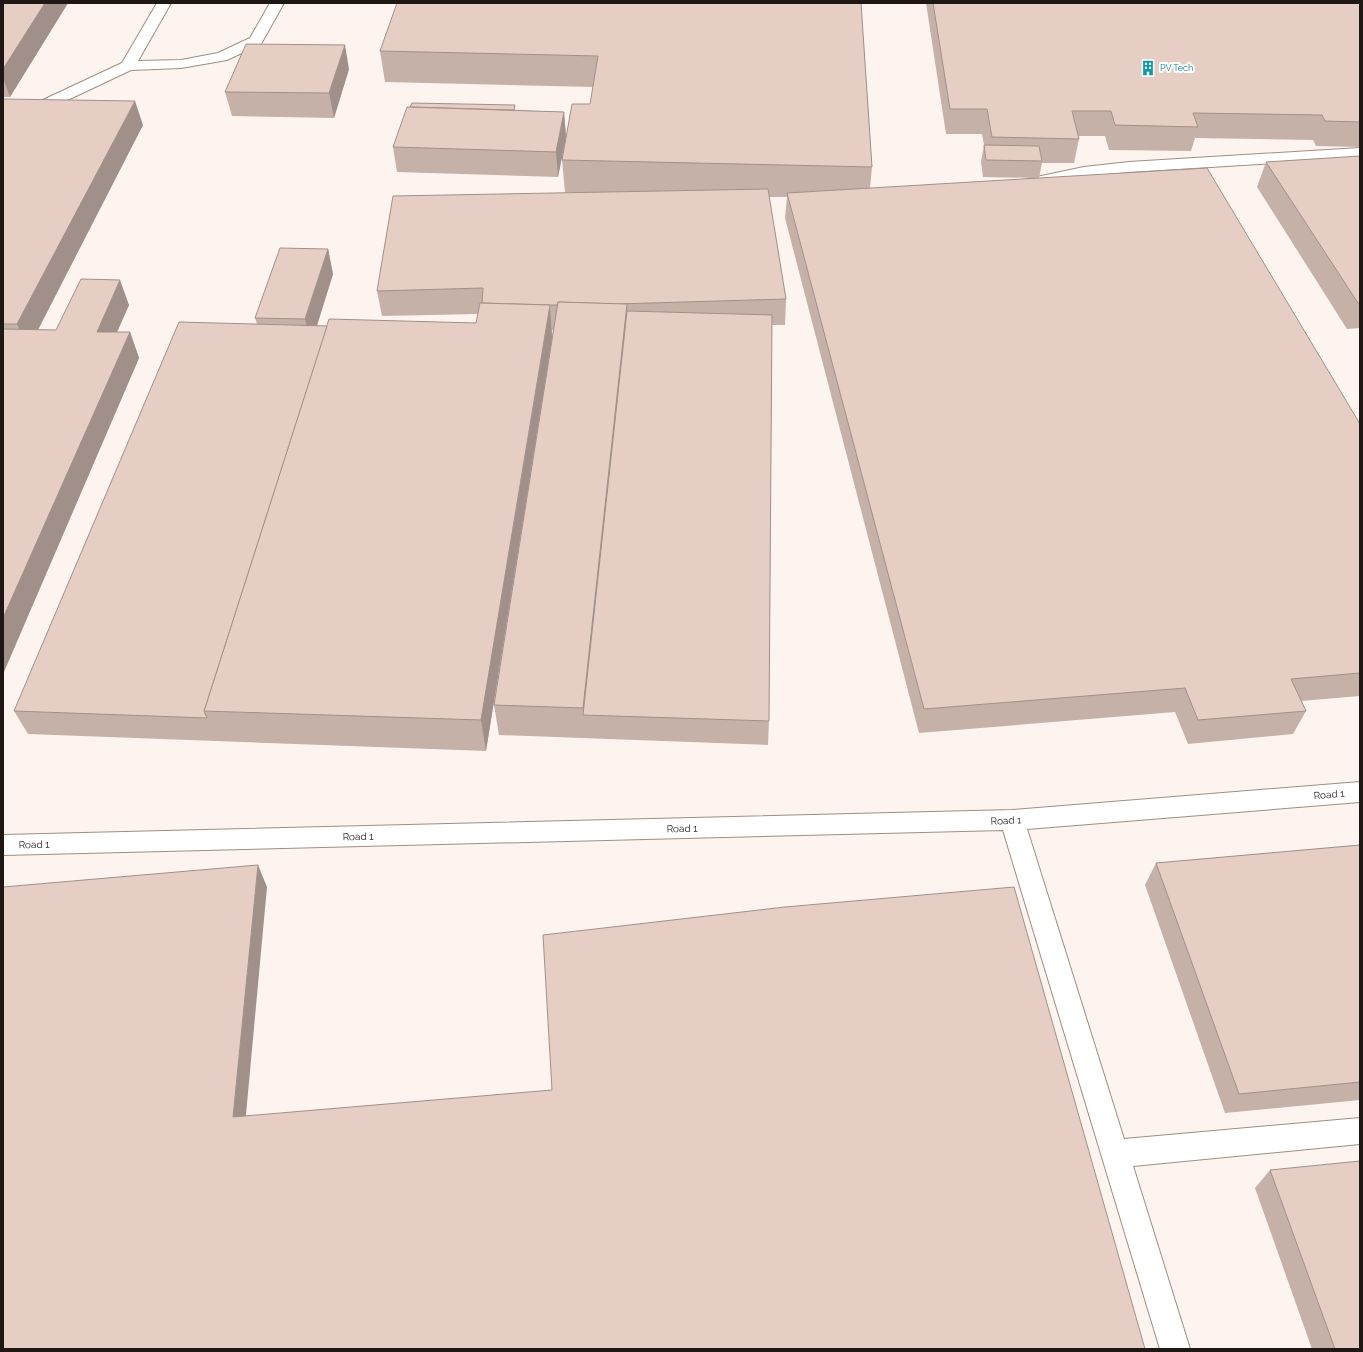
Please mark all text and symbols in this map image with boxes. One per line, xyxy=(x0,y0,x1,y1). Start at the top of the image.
building icon: PV Tech xyxy=(1139,59,1157,77)
place label: PV Tech xyxy=(1160,63,1193,73)
street label: Road 1 xyxy=(1313,788,1346,801)
street label: Road 1 xyxy=(990,814,1022,827)
street label: Road 1 xyxy=(667,823,698,834)
street label: Road 1 xyxy=(343,831,374,842)
street label: Road 1 xyxy=(19,839,50,850)

